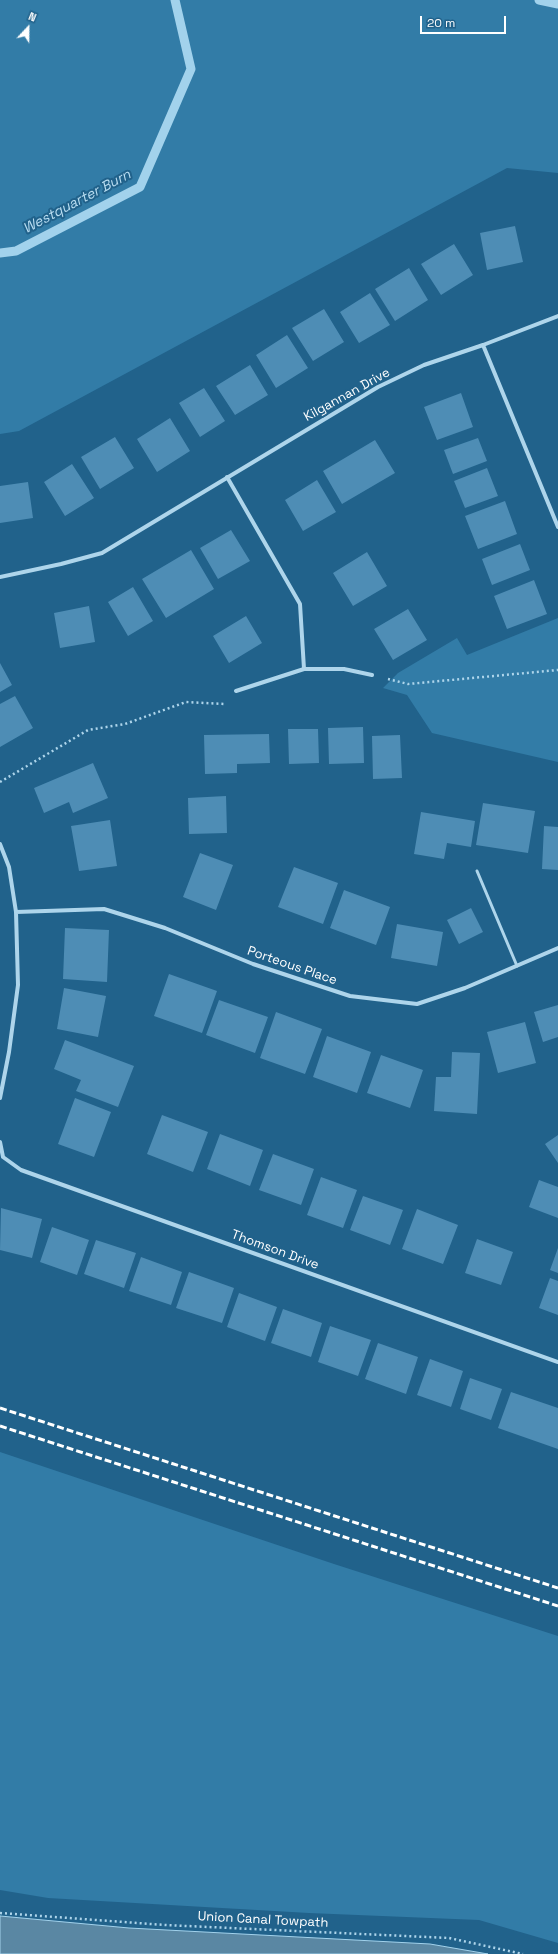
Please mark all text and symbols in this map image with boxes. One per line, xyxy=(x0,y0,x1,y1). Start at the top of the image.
north arrow xyxy=(8,8,48,48)
scale bar xyxy=(422,8,508,34)
text: N xyxy=(26,9,39,25)
text: 20 m xyxy=(427,15,455,31)
water label: Westquarter Burn xyxy=(20,166,134,238)
street label: Kilgannan Drive xyxy=(301,365,393,425)
street label: Porteous Place xyxy=(245,943,339,989)
street label: Thomson Drive xyxy=(229,1227,321,1273)
street label: Union Canal Towpath xyxy=(197,1909,329,1931)

